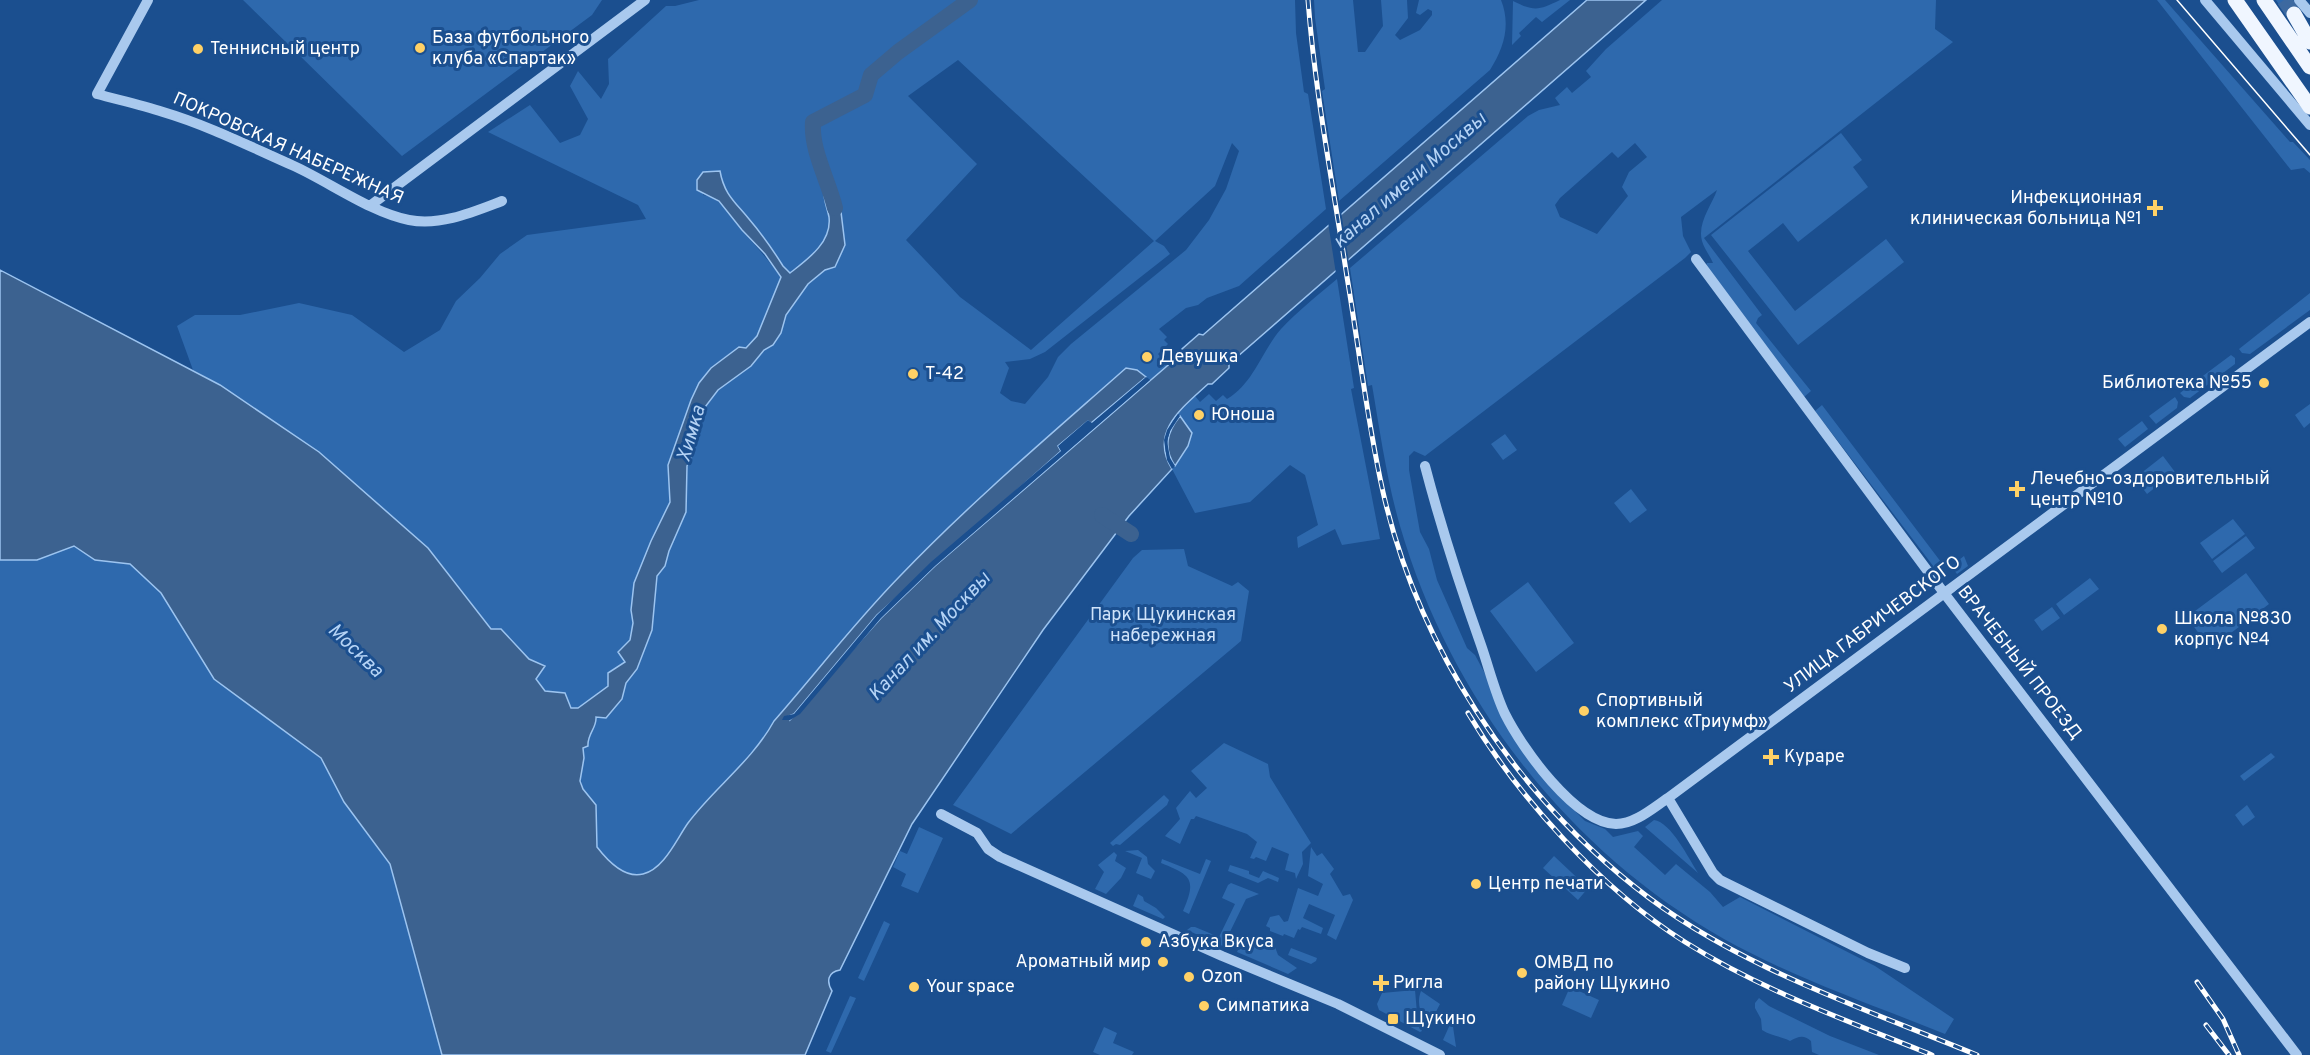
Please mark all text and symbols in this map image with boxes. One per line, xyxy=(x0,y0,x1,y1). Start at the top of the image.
place label: База футбольного клуба «Спартак» xyxy=(432,27,589,71)
place label: Теннисный центр xyxy=(210,38,360,61)
marker: База футбольного клуба «Спартак» xyxy=(413,41,427,55)
marker: Теннисный центр xyxy=(191,42,205,56)
street label: ПОКРОВСКАЯ НАБЕРЕЖНАЯ xyxy=(169,88,407,210)
water label: канал имени Москвы xyxy=(1328,106,1493,255)
place label: Инфекционная клиническая больница №1 xyxy=(1910,187,2142,231)
marker: Инфекционная клиническая больница №1 xyxy=(2146,199,2164,217)
place label: Девушка xyxy=(1159,346,1238,369)
marker: Девушка xyxy=(1140,350,1154,364)
place label: Т-42 xyxy=(925,363,964,386)
marker: Т-42 xyxy=(906,367,920,381)
place label: Библиотека №55 xyxy=(2102,372,2252,395)
marker: Библиотека №55 xyxy=(2257,376,2271,390)
water label: Химка xyxy=(672,402,713,465)
place label: Юноша xyxy=(1211,404,1275,427)
marker: Юноша xyxy=(1192,408,1206,422)
place label: Лечебно-оздоровительный центр №10 xyxy=(2030,468,2270,512)
marker: Лечебно-оздоровительный центр №10 xyxy=(2008,480,2026,498)
street label: УЛИЦА ГАБРИЧЕВСКОГО xyxy=(1780,551,1966,699)
water label: Канал им. Москвы xyxy=(863,566,997,707)
street label: ВРАЧЕБНЫЙ ПРОЕЗД xyxy=(1952,580,2088,745)
park label: Парк Щукинская набережная xyxy=(1090,604,1236,648)
place label: Школа №830 корпус №4 xyxy=(2174,608,2292,652)
water label: Москва xyxy=(321,618,389,684)
marker: Школа №830 корпус №4 xyxy=(2155,622,2169,636)
place label: Спортивный комплекс «Триумф» xyxy=(1596,690,1767,734)
marker: Спортивный комплекс «Триумф» xyxy=(1577,704,1591,718)
place label: Кураре xyxy=(1784,746,1845,769)
marker: Кураре xyxy=(1762,748,1780,766)
place label: Центр печати xyxy=(1488,873,1604,896)
marker: Центр печати xyxy=(1469,877,1483,891)
place label: Азбука Вкуса xyxy=(1158,931,1274,954)
marker: Азбука Вкуса xyxy=(1139,935,1153,949)
place label: Ароматный мир xyxy=(1015,951,1151,974)
place label: ОМВД по району Щукино xyxy=(1534,952,1670,996)
marker: Ароматный мир xyxy=(1156,955,1170,969)
place label: Ozon xyxy=(1201,966,1243,989)
marker: ОМВД по району Щукино xyxy=(1515,966,1529,980)
marker: Ozon xyxy=(1182,970,1196,984)
place label: Ригла xyxy=(1393,972,1443,995)
place label: Your space xyxy=(926,976,1015,999)
marker: Ригла xyxy=(1374,976,1388,990)
marker: Your space xyxy=(907,980,921,994)
place label: Симпатика xyxy=(1216,995,1309,1018)
marker: Симпатика xyxy=(1197,999,1211,1013)
place label: Щукино xyxy=(1405,1008,1476,1031)
marker: Щукино xyxy=(1386,1012,1400,1026)

